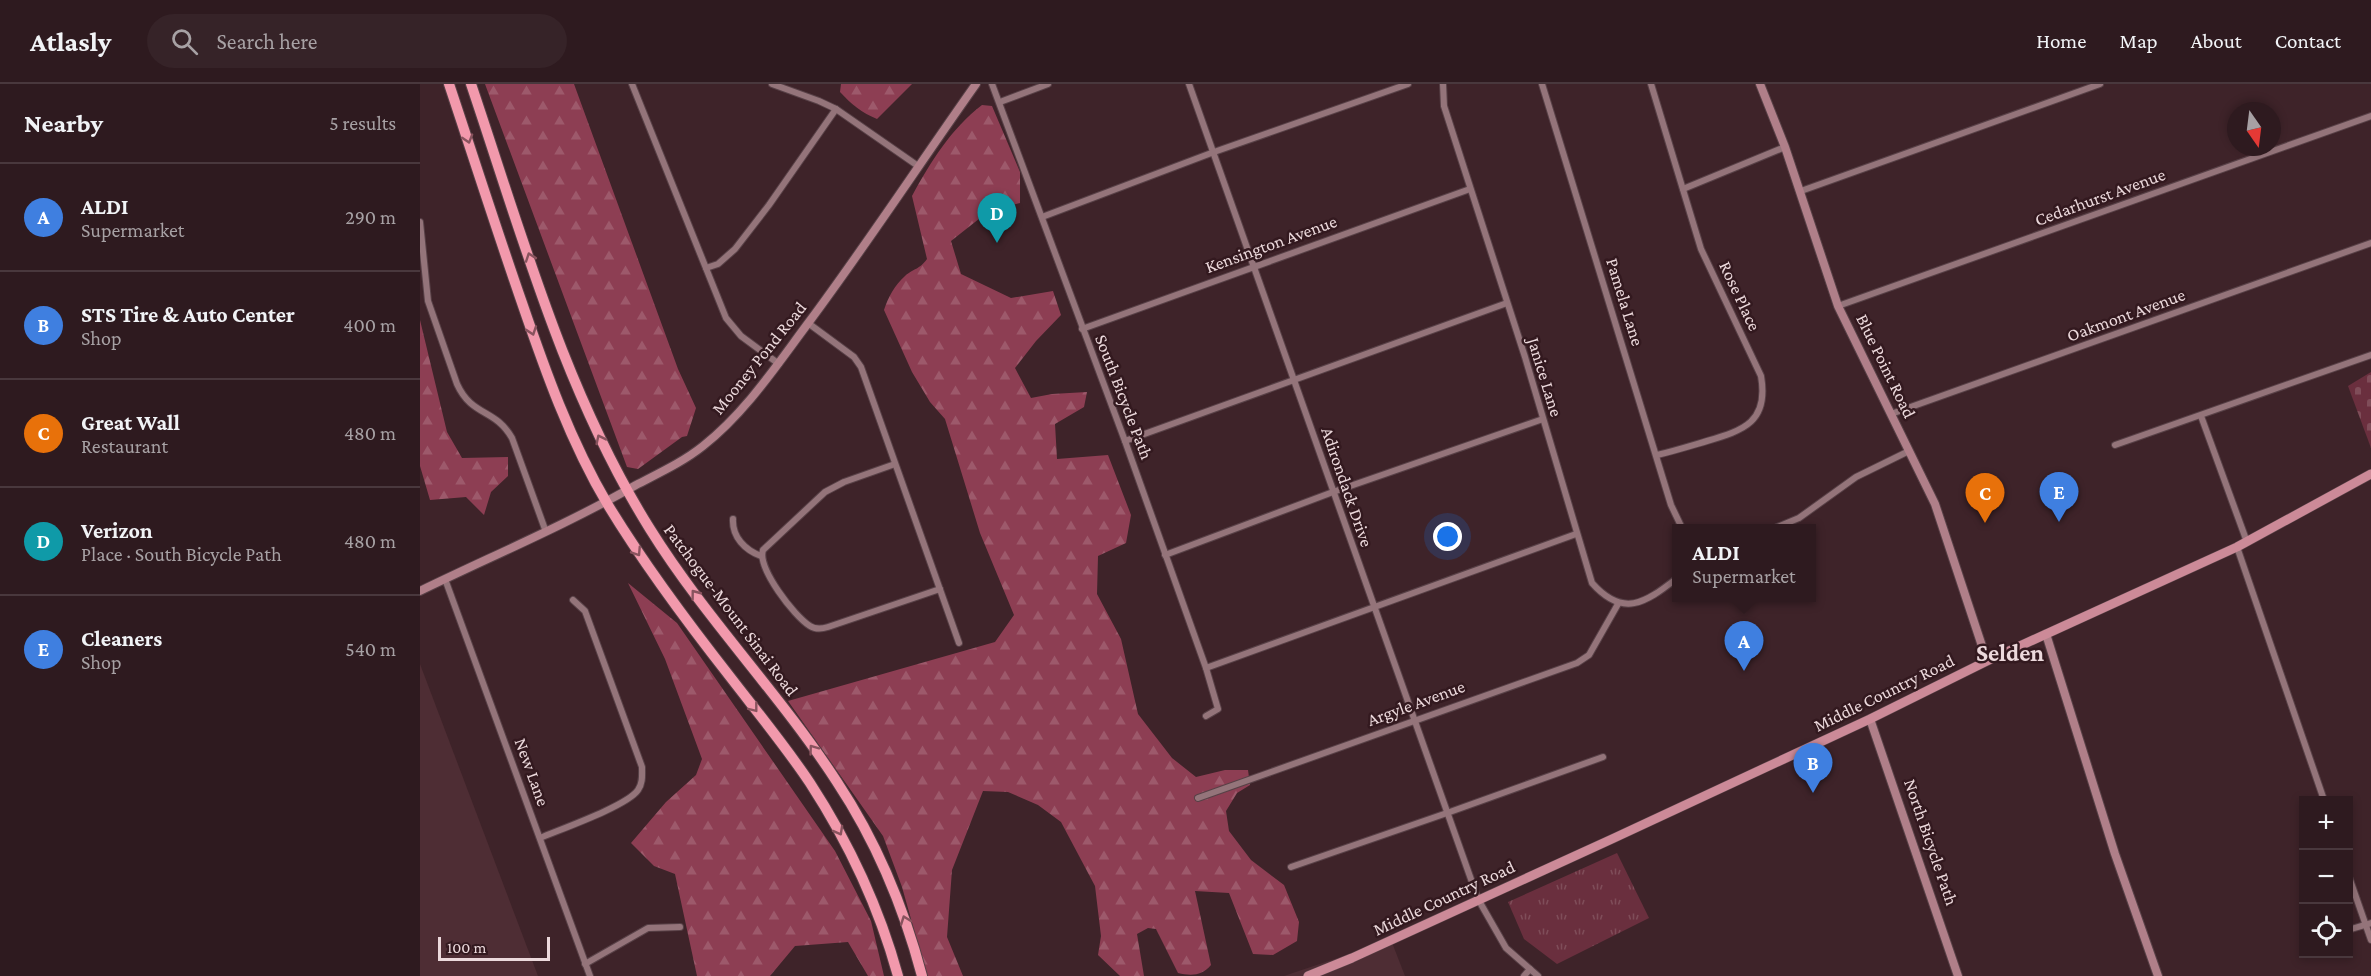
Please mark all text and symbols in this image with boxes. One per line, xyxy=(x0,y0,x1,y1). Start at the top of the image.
search box xyxy=(147,14,567,68)
icon: search xyxy=(168,25,201,58)
text: Atlasly xyxy=(30,26,111,57)
text: Search here xyxy=(216,29,317,54)
text: Home xyxy=(2036,29,2086,53)
text: Map xyxy=(2119,29,2158,53)
text: About xyxy=(2191,29,2242,53)
text: Contact xyxy=(2275,29,2341,53)
north arrow xyxy=(2227,102,2281,156)
text: Nearby xyxy=(24,109,103,138)
text: 5 results xyxy=(329,112,396,134)
one-way arrow xyxy=(460,133,473,144)
street label: Cedarhurst Avenue xyxy=(2032,164,2168,230)
text: ALDI xyxy=(81,194,129,219)
pin: D xyxy=(978,194,1016,243)
text: A xyxy=(38,206,49,228)
text: 290 m xyxy=(345,206,396,228)
street label: Kensington Avenue xyxy=(1202,211,1340,277)
text: Supermarket xyxy=(81,219,184,241)
one-way arrow xyxy=(524,252,537,263)
street label: Pamela Lane xyxy=(1602,256,1648,348)
street label: Rose Place xyxy=(1715,258,1765,334)
street label: Oakmont Avenue xyxy=(2064,284,2188,346)
street label: Mooney Pond Road xyxy=(708,297,811,418)
text: STS Tire & Auto Center xyxy=(81,302,295,327)
street label: Blue Point Road xyxy=(1852,311,1920,422)
text: B xyxy=(38,314,49,336)
text: 400 m xyxy=(343,314,396,336)
one-way arrow xyxy=(524,326,537,336)
text: Shop xyxy=(81,327,122,349)
street label: South Bicycle Path xyxy=(1091,332,1157,463)
street label: Janice Lane xyxy=(1523,333,1567,419)
text: Great Wall xyxy=(81,410,180,435)
text: C xyxy=(37,422,50,444)
text: 480 m xyxy=(344,422,396,444)
street label: Adirondack Drive xyxy=(1317,424,1377,550)
one-way arrow xyxy=(596,434,608,445)
text: Restaurant xyxy=(81,435,168,457)
pin: E xyxy=(2040,472,2078,522)
pin: C xyxy=(1966,474,2004,523)
text: Verizon xyxy=(81,518,153,543)
street label: Patchogue-Mount Sinai Road xyxy=(660,520,802,700)
your location xyxy=(1433,522,1462,551)
popup xyxy=(1672,524,1816,602)
text: D xyxy=(37,530,50,552)
text: 480 m xyxy=(344,530,396,552)
text: ALDI xyxy=(1692,540,1740,565)
text: Place · South Bicycle Path xyxy=(81,543,282,565)
one-way arrow xyxy=(630,546,642,556)
text: Supermarket xyxy=(1692,565,1796,587)
one-way arrow xyxy=(691,590,702,601)
pin: A xyxy=(1724,622,1764,671)
text: Cleaners xyxy=(81,626,162,651)
text: E xyxy=(38,638,49,660)
text: 540 m xyxy=(345,638,396,660)
district label: Selden xyxy=(1976,639,2044,666)
street label: Middle Country Road xyxy=(1810,650,1958,736)
text: Shop xyxy=(81,651,122,673)
street label: Argyle Avenue xyxy=(1364,676,1468,730)
one-way arrow xyxy=(746,701,757,712)
street label: New Lane xyxy=(510,735,554,809)
one-way arrow xyxy=(810,744,821,755)
pin: B xyxy=(1794,744,1832,793)
street label: North Bicycle Path xyxy=(1900,776,1962,908)
map controls xyxy=(2299,796,2353,958)
button: + xyxy=(2299,796,2353,850)
one-way arrow xyxy=(832,825,843,835)
button: − xyxy=(2299,850,2353,904)
street label: Middle Country Road xyxy=(1370,856,1518,940)
button: locate xyxy=(2299,904,2353,958)
one-way arrow xyxy=(899,915,912,926)
scale bar xyxy=(438,934,550,962)
text: 100 m xyxy=(447,939,486,956)

